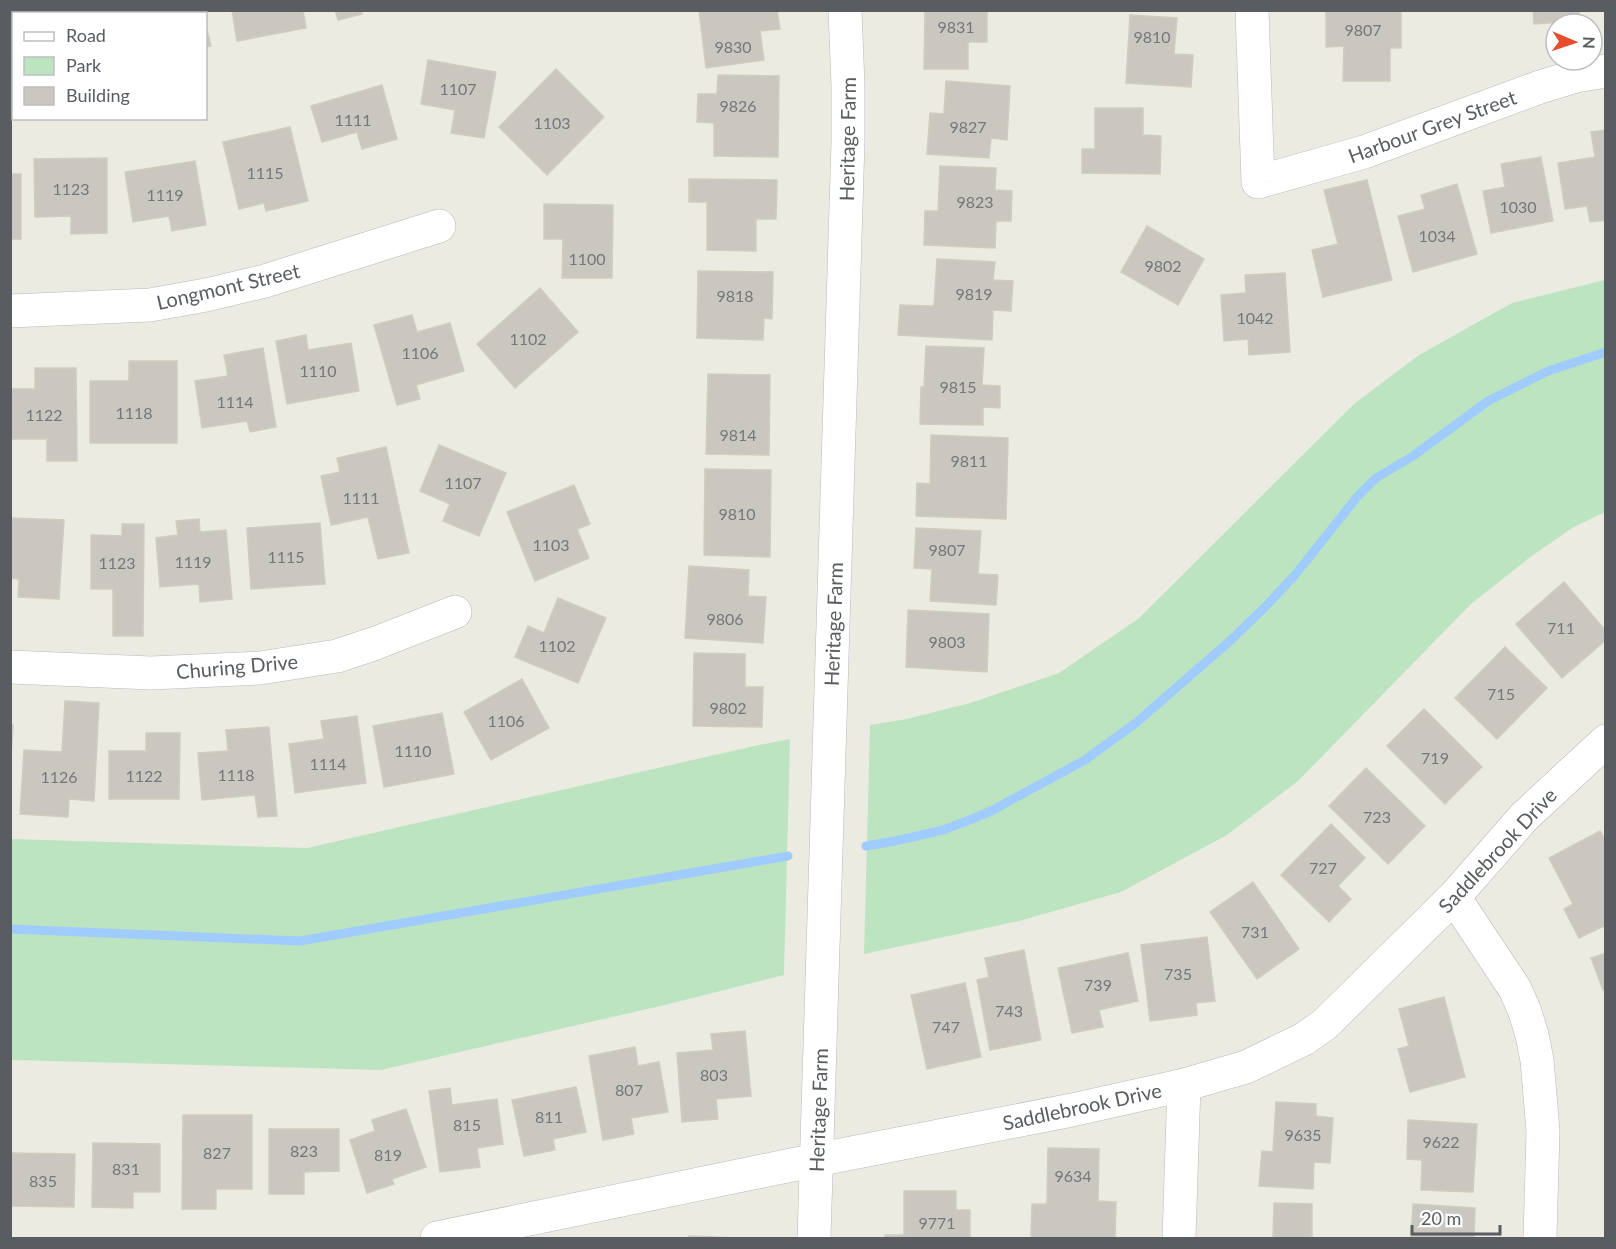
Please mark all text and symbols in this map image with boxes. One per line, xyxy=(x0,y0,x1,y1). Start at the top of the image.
legend xyxy=(12,12,207,120)
north arrow xyxy=(1544,12,1604,72)
house number: 9831 xyxy=(937,17,975,36)
house number: 9807 xyxy=(1344,20,1382,39)
text: Road xyxy=(66,24,106,46)
house number: 9810 xyxy=(1133,27,1171,46)
text: N xyxy=(1580,36,1599,49)
house number: 9830 xyxy=(714,37,752,56)
text: Park xyxy=(66,54,102,76)
street label: Heritage Farm xyxy=(834,77,860,201)
house number: 1107 xyxy=(439,79,477,98)
text: Building xyxy=(66,84,130,106)
street label: Harbour Grey Street xyxy=(1345,84,1519,168)
house number: 9826 xyxy=(719,96,757,115)
house number: 1111 xyxy=(334,110,372,129)
house number: 1103 xyxy=(533,113,571,132)
house number: 9827 xyxy=(949,117,987,136)
house number: 1115 xyxy=(246,163,284,182)
house number: 1123 xyxy=(52,179,90,198)
house number: 1119 xyxy=(146,185,184,204)
house number: 9823 xyxy=(956,192,994,211)
house number: 1030 xyxy=(1499,197,1537,216)
house number: 1034 xyxy=(1418,226,1456,245)
house number: 1100 xyxy=(568,249,606,268)
house number: 9802 xyxy=(1144,256,1182,275)
street label: Longmont Street xyxy=(154,258,302,314)
house number: 9819 xyxy=(955,284,993,303)
house number: 9818 xyxy=(716,286,754,305)
house number: 1042 xyxy=(1236,308,1274,327)
house number: 1102 xyxy=(509,329,547,348)
house number: 1106 xyxy=(401,343,439,362)
house number: 1110 xyxy=(299,361,337,380)
house number: 9815 xyxy=(939,377,977,396)
house number: 1114 xyxy=(216,392,254,411)
house number: 1118 xyxy=(115,403,153,422)
house number: 1122 xyxy=(25,405,63,424)
house number: 9814 xyxy=(719,425,757,444)
house number: 9811 xyxy=(950,451,988,470)
house number: 1107 xyxy=(444,473,482,492)
house number: 1111 xyxy=(342,488,380,507)
house number: 9810 xyxy=(718,504,756,523)
house number: 1103 xyxy=(532,535,570,554)
house number: 9807 xyxy=(928,540,966,559)
house number: 1115 xyxy=(267,547,305,566)
house number: 1119 xyxy=(174,552,212,571)
house number: 1123 xyxy=(98,553,136,572)
street label: Heritage Farm xyxy=(819,562,847,686)
house number: 9806 xyxy=(706,609,744,628)
house number: 711 xyxy=(1547,618,1575,637)
house number: 9803 xyxy=(928,632,966,651)
house number: 1102 xyxy=(538,636,576,655)
street label: Churing Drive xyxy=(175,649,299,683)
house number: 715 xyxy=(1487,684,1515,703)
house number: 9802 xyxy=(709,698,747,717)
house number: 1106 xyxy=(487,711,525,730)
house number: 1110 xyxy=(394,741,432,760)
house number: 719 xyxy=(1421,748,1449,767)
house number: 1114 xyxy=(309,754,347,773)
house number: 1118 xyxy=(217,765,255,784)
house number: 1122 xyxy=(125,766,163,785)
house number: 1126 xyxy=(40,767,78,786)
street label: Saddlebrook Drive xyxy=(1433,783,1561,917)
house number: 723 xyxy=(1363,807,1391,826)
house number: 727 xyxy=(1309,858,1337,877)
house number: 731 xyxy=(1241,922,1269,941)
house number: 735 xyxy=(1164,964,1192,983)
house number: 739 xyxy=(1084,975,1112,994)
house number: 743 xyxy=(995,1001,1023,1020)
house number: 747 xyxy=(932,1017,960,1036)
street label: Heritage Farm xyxy=(804,1048,832,1172)
house number: 803 xyxy=(700,1065,728,1084)
street label: Saddlebrook Drive xyxy=(1000,1077,1164,1135)
house number: 807 xyxy=(615,1080,643,1099)
house number: 811 xyxy=(535,1107,563,1126)
house number: 815 xyxy=(453,1115,481,1134)
house number: 9635 xyxy=(1284,1125,1322,1144)
house number: 9622 xyxy=(1422,1132,1460,1151)
house number: 823 xyxy=(290,1141,318,1160)
house number: 827 xyxy=(203,1143,231,1162)
house number: 819 xyxy=(374,1145,402,1164)
house number: 831 xyxy=(112,1159,140,1178)
house number: 9634 xyxy=(1054,1166,1092,1185)
house number: 835 xyxy=(29,1171,57,1190)
scale bar xyxy=(1412,1198,1500,1236)
text: 20 m xyxy=(1421,1207,1461,1229)
house number: 9771 xyxy=(918,1213,956,1232)

